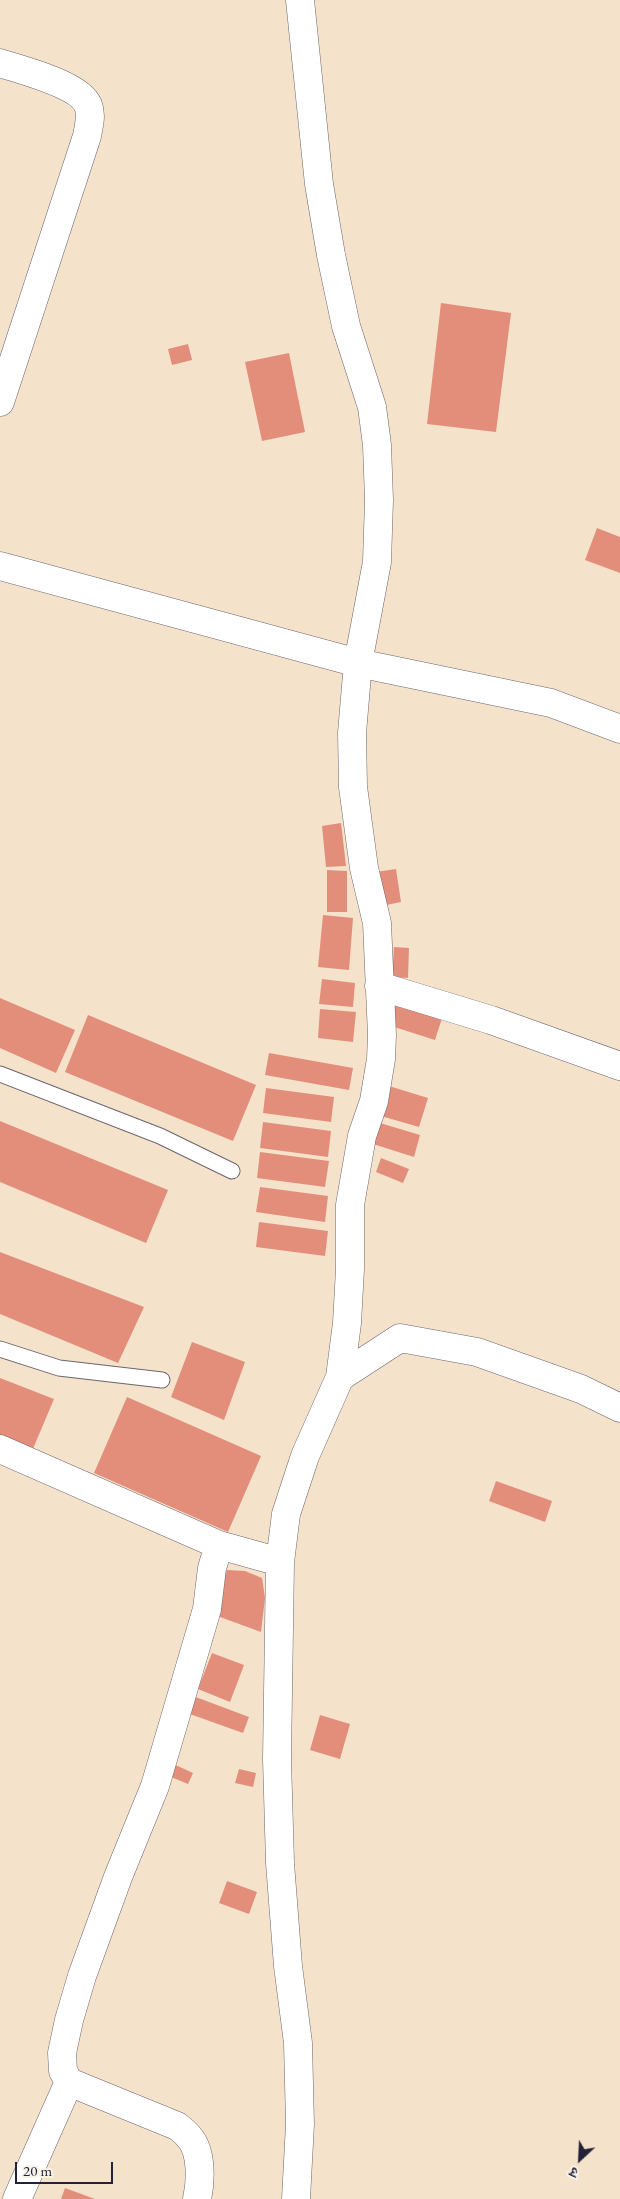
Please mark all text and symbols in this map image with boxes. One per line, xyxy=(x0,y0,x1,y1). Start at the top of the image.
north arrow xyxy=(555,2134,605,2184)
scale bar xyxy=(18,2152,115,2184)
text: 20 m xyxy=(23,2161,52,2180)
text: उ xyxy=(567,2163,581,2182)

